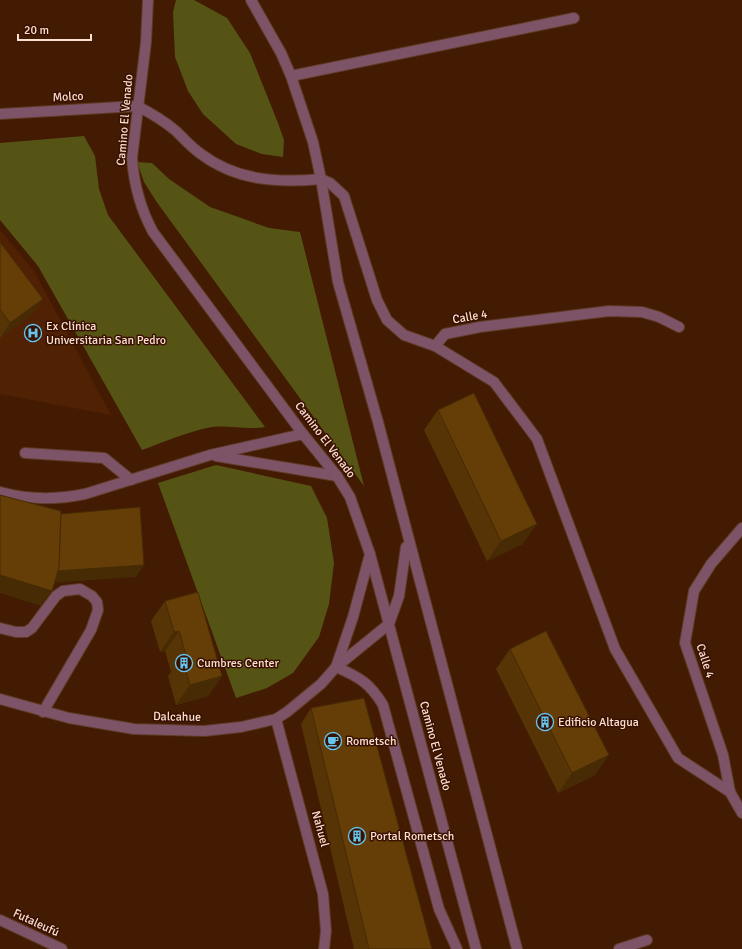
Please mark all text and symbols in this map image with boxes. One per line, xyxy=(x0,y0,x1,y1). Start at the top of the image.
scale bar xyxy=(18,16,91,42)
text: 20 m xyxy=(24,23,49,38)
street label: Camino El Venado xyxy=(114,74,136,166)
street label: Molco xyxy=(52,89,84,105)
street label: Calle 4 xyxy=(451,306,489,327)
place label: Ex Clínica Universitaria San Pedro xyxy=(46,319,166,348)
hospital icon: Ex Clínica Universitaria San Pedro xyxy=(23,323,43,343)
street label: Camino El Venado xyxy=(291,399,359,481)
street label: Calle 4 xyxy=(692,642,718,681)
building icon: Cumbres Center xyxy=(174,653,194,673)
place label: Cumbres Center xyxy=(197,656,280,671)
street label: Camino El Venado xyxy=(416,700,454,792)
street label: Dalcahue xyxy=(153,709,201,725)
building icon: Edificio Altagua xyxy=(535,712,555,732)
place label: Edificio Altagua xyxy=(558,715,639,730)
cafe icon: Rometsch xyxy=(323,731,343,751)
place label: Rometsch xyxy=(346,734,397,749)
street label: Nahuel xyxy=(308,809,332,849)
building icon: Portal Rometsch xyxy=(347,826,367,846)
place label: Portal Rometsch xyxy=(370,829,454,844)
street label: Futaleufú xyxy=(10,906,62,940)

